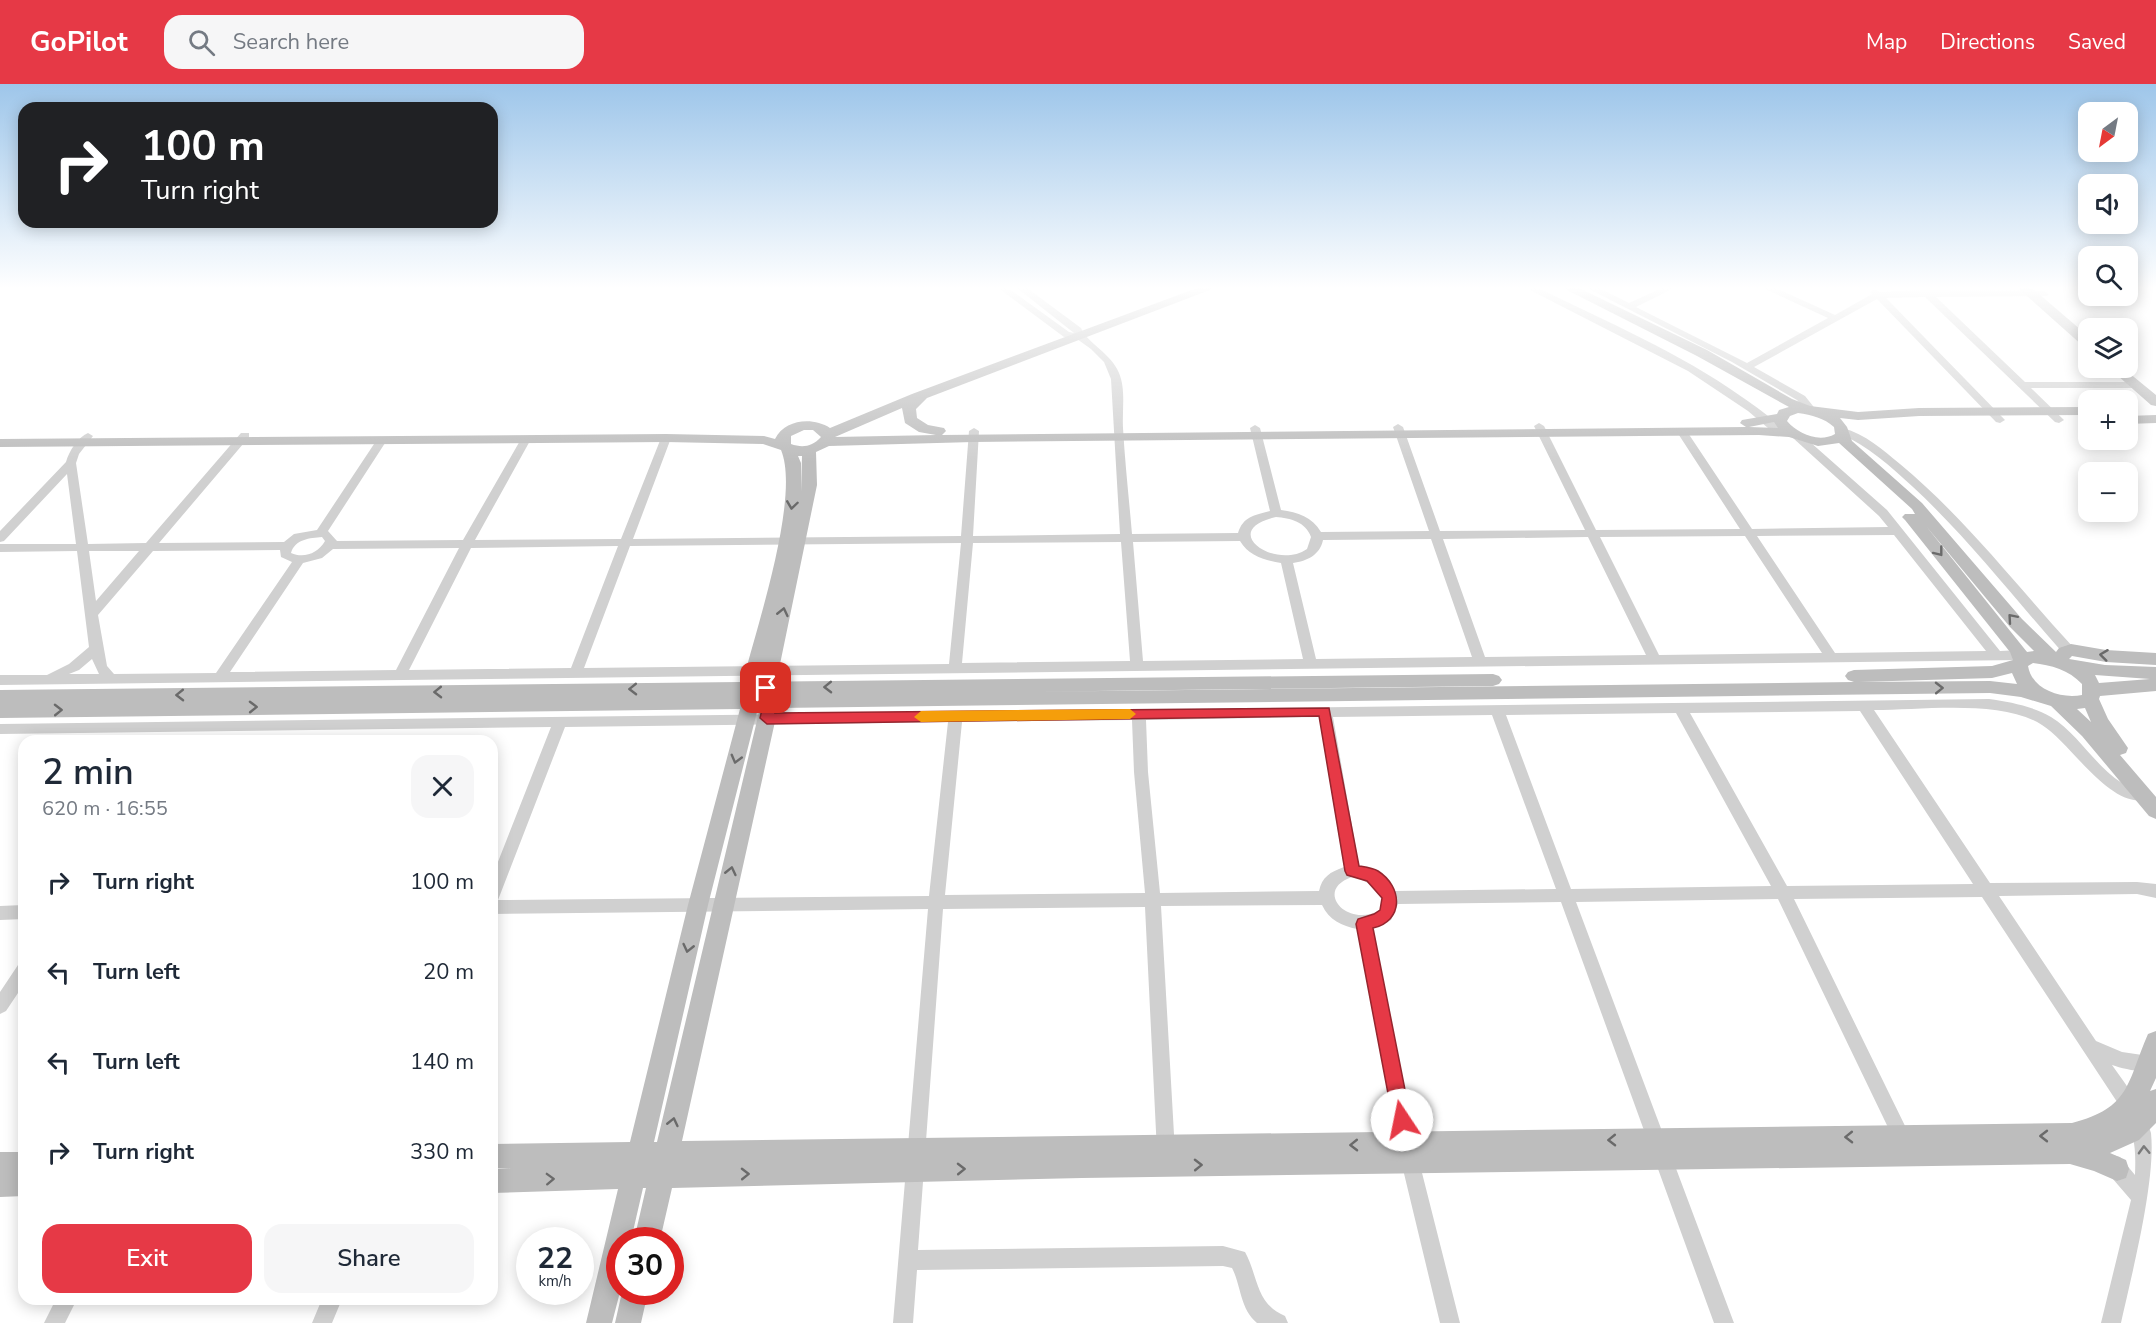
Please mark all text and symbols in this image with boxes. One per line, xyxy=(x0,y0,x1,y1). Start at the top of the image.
search box xyxy=(164,15,584,69)
text: GoPilot xyxy=(30,23,128,61)
icon: search xyxy=(185,26,218,59)
text: Search here xyxy=(233,27,349,57)
text: Map xyxy=(1866,28,1907,56)
text: Directions xyxy=(1940,28,2035,56)
text: Saved xyxy=(2068,28,2126,56)
north arrow xyxy=(2078,102,2138,162)
map controls xyxy=(2078,102,2138,522)
text: 100 m xyxy=(141,118,265,175)
icon: right xyxy=(42,126,120,204)
text: Turn right xyxy=(141,172,259,209)
button: sound xyxy=(2078,174,2138,234)
button: search xyxy=(2078,246,2138,306)
button: layers xyxy=(2078,318,2138,378)
button: + xyxy=(2078,390,2138,450)
button: − xyxy=(2078,462,2138,522)
one-way arrow xyxy=(787,500,799,510)
one-way arrow xyxy=(1931,545,1942,556)
one-way arrow xyxy=(776,607,789,617)
one-way arrow xyxy=(2008,614,2019,625)
one-way arrow xyxy=(2100,649,2109,662)
pin xyxy=(740,662,791,713)
icon: arrive xyxy=(749,671,782,704)
one-way arrow xyxy=(823,681,832,693)
one-way arrow xyxy=(1935,681,1944,694)
one-way arrow xyxy=(628,683,637,696)
one-way arrow xyxy=(433,686,442,698)
one-way arrow xyxy=(175,689,184,701)
one-way arrow xyxy=(249,701,258,714)
one-way arrow xyxy=(54,704,63,716)
text: 2 min xyxy=(42,748,134,797)
one-way arrow xyxy=(731,753,743,764)
button: close xyxy=(411,755,474,818)
text: 620 m · 16:55 xyxy=(42,795,168,822)
icon: right xyxy=(42,866,75,899)
one-way arrow xyxy=(724,866,737,876)
text: Turn right xyxy=(93,867,194,897)
text: 100 m xyxy=(410,867,474,897)
one-way arrow xyxy=(682,943,695,953)
icon: left xyxy=(42,956,75,989)
text: Turn left xyxy=(93,957,180,987)
text: 20 m xyxy=(423,957,474,987)
icon: left xyxy=(42,1046,75,1079)
text: Turn left xyxy=(93,1047,180,1077)
text: 140 m xyxy=(410,1047,474,1077)
position arrow xyxy=(1370,1088,1434,1152)
one-way arrow xyxy=(665,1117,678,1127)
one-way arrow xyxy=(2040,1130,2049,1142)
one-way arrow xyxy=(1845,1131,1854,1143)
one-way arrow xyxy=(1608,1134,1617,1147)
icon: right xyxy=(42,1136,75,1169)
text: Turn right xyxy=(93,1137,194,1167)
text: 330 m xyxy=(410,1137,474,1167)
one-way arrow xyxy=(1350,1138,1359,1151)
one-way arrow xyxy=(2137,1145,2150,1154)
one-way arrow xyxy=(1194,1159,1203,1171)
one-way arrow xyxy=(957,1163,966,1176)
one-way arrow xyxy=(741,1168,750,1180)
one-way arrow xyxy=(546,1173,555,1185)
button: Exit xyxy=(42,1224,252,1293)
button: Share xyxy=(264,1224,474,1293)
speed limit sign: 30 xyxy=(606,1227,684,1305)
text: 22 xyxy=(537,1238,573,1279)
text: km/h xyxy=(538,1271,572,1291)

